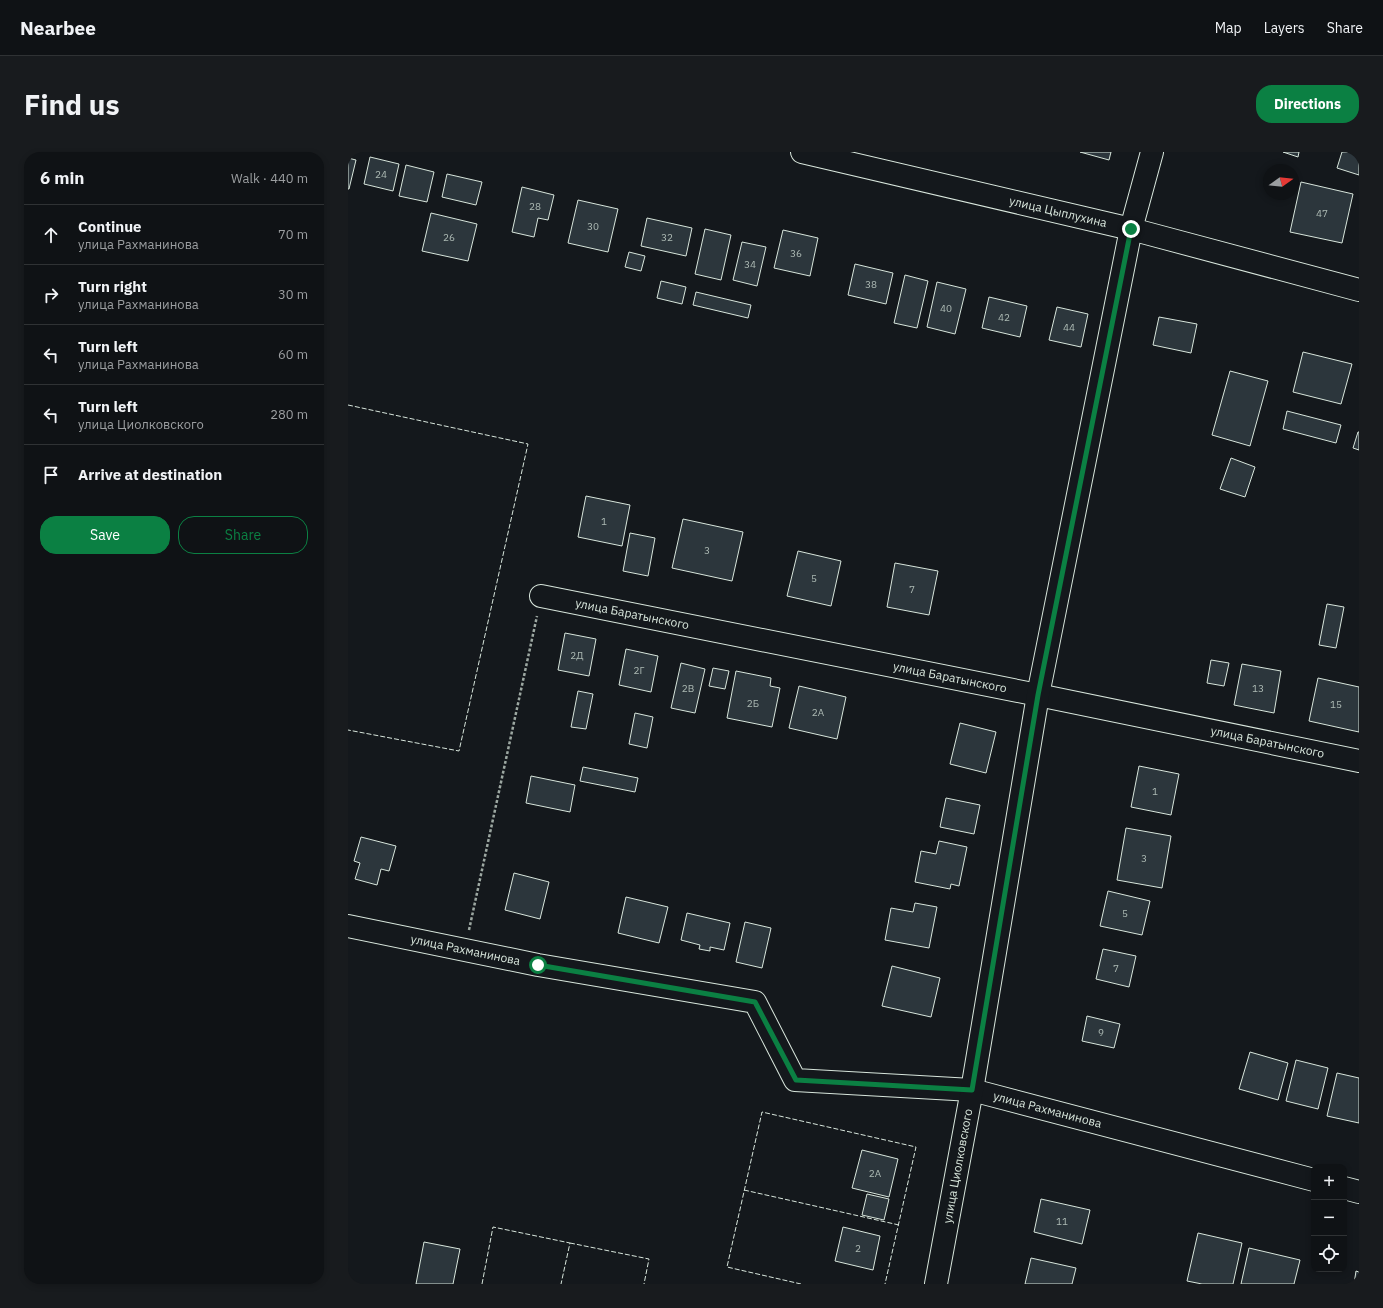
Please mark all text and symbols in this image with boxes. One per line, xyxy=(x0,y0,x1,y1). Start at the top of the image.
text: Nearbee xyxy=(20,16,96,40)
text: Map xyxy=(1215,19,1242,37)
text: Layers xyxy=(1264,19,1305,37)
text: Share xyxy=(1327,19,1363,37)
button: Directions xyxy=(1256,85,1359,123)
text: Find us xyxy=(24,86,120,123)
north arrow xyxy=(1263,164,1299,200)
text: 6 min xyxy=(40,167,84,189)
house number: 24 xyxy=(375,168,387,181)
text: Walk · 440 m xyxy=(231,170,308,187)
street label: улица Цыплухина xyxy=(1008,193,1109,230)
house number: 28 xyxy=(529,200,541,213)
house number: 47 xyxy=(1316,207,1328,220)
text: Continue xyxy=(78,217,142,236)
house number: 30 xyxy=(587,220,599,233)
route end xyxy=(1122,220,1140,238)
icon: ahead xyxy=(40,224,62,246)
text: 70 m xyxy=(278,226,308,243)
house number: 26 xyxy=(443,231,455,244)
house number: 32 xyxy=(661,231,673,244)
text: улица Рахманинова xyxy=(78,236,199,253)
house number: 36 xyxy=(790,247,802,260)
house number: 34 xyxy=(744,258,756,271)
text: Turn right xyxy=(78,277,147,296)
house number: 38 xyxy=(865,278,877,291)
icon: right xyxy=(40,284,62,306)
text: 30 m xyxy=(278,286,308,303)
text: улица Рахманинова xyxy=(78,296,199,313)
house number: 40 xyxy=(940,302,952,315)
house number: 42 xyxy=(998,311,1010,324)
house number: 44 xyxy=(1063,321,1075,334)
text: Turn left xyxy=(78,337,138,356)
icon: left xyxy=(40,344,62,366)
text: 60 m xyxy=(278,346,308,363)
text: улица Рахманинова xyxy=(78,356,199,373)
text: Turn left xyxy=(78,397,138,416)
icon: left xyxy=(40,404,62,426)
text: 280 m xyxy=(270,406,308,423)
text: улица Циолковского xyxy=(78,416,204,433)
icon: arrive xyxy=(40,464,62,486)
text: Arrive at destination xyxy=(78,465,222,484)
house number: 1 xyxy=(601,515,607,528)
button: Save xyxy=(40,516,170,554)
button: Share xyxy=(178,516,308,554)
house number: 3 xyxy=(704,544,710,557)
house number: 5 xyxy=(811,572,817,585)
house number: 7 xyxy=(909,583,915,596)
street label: улица Баратынского xyxy=(574,595,691,632)
house number: 2Д xyxy=(570,649,584,662)
street label: улица Баратынского xyxy=(892,658,1009,696)
house number: 2Г xyxy=(634,664,645,677)
house number: 2В xyxy=(682,682,694,695)
house number: 13 xyxy=(1252,682,1264,695)
house number: 2Б xyxy=(747,697,759,710)
house number: 15 xyxy=(1330,698,1342,711)
house number: 2А xyxy=(812,706,825,719)
street label: улица Баратынского xyxy=(1209,723,1326,761)
house number: 1 xyxy=(1152,785,1158,798)
house number: 3 xyxy=(1141,852,1147,865)
house number: 5 xyxy=(1122,907,1128,920)
street label: улица Рахманинова xyxy=(409,931,522,968)
route start xyxy=(529,956,547,974)
house number: 7 xyxy=(1113,962,1119,975)
house number: 9 xyxy=(1098,1026,1104,1039)
street label: улица Рахманинова xyxy=(992,1088,1104,1131)
street label: улица Циолковского xyxy=(939,1107,975,1224)
map controls xyxy=(1311,1164,1347,1272)
button: + xyxy=(1311,1164,1347,1200)
house number: 2А xyxy=(869,1167,882,1180)
button: − xyxy=(1311,1200,1347,1236)
house number: 11 xyxy=(1056,1215,1068,1228)
button: locate xyxy=(1311,1236,1347,1272)
house number: 2 xyxy=(855,1242,861,1255)

